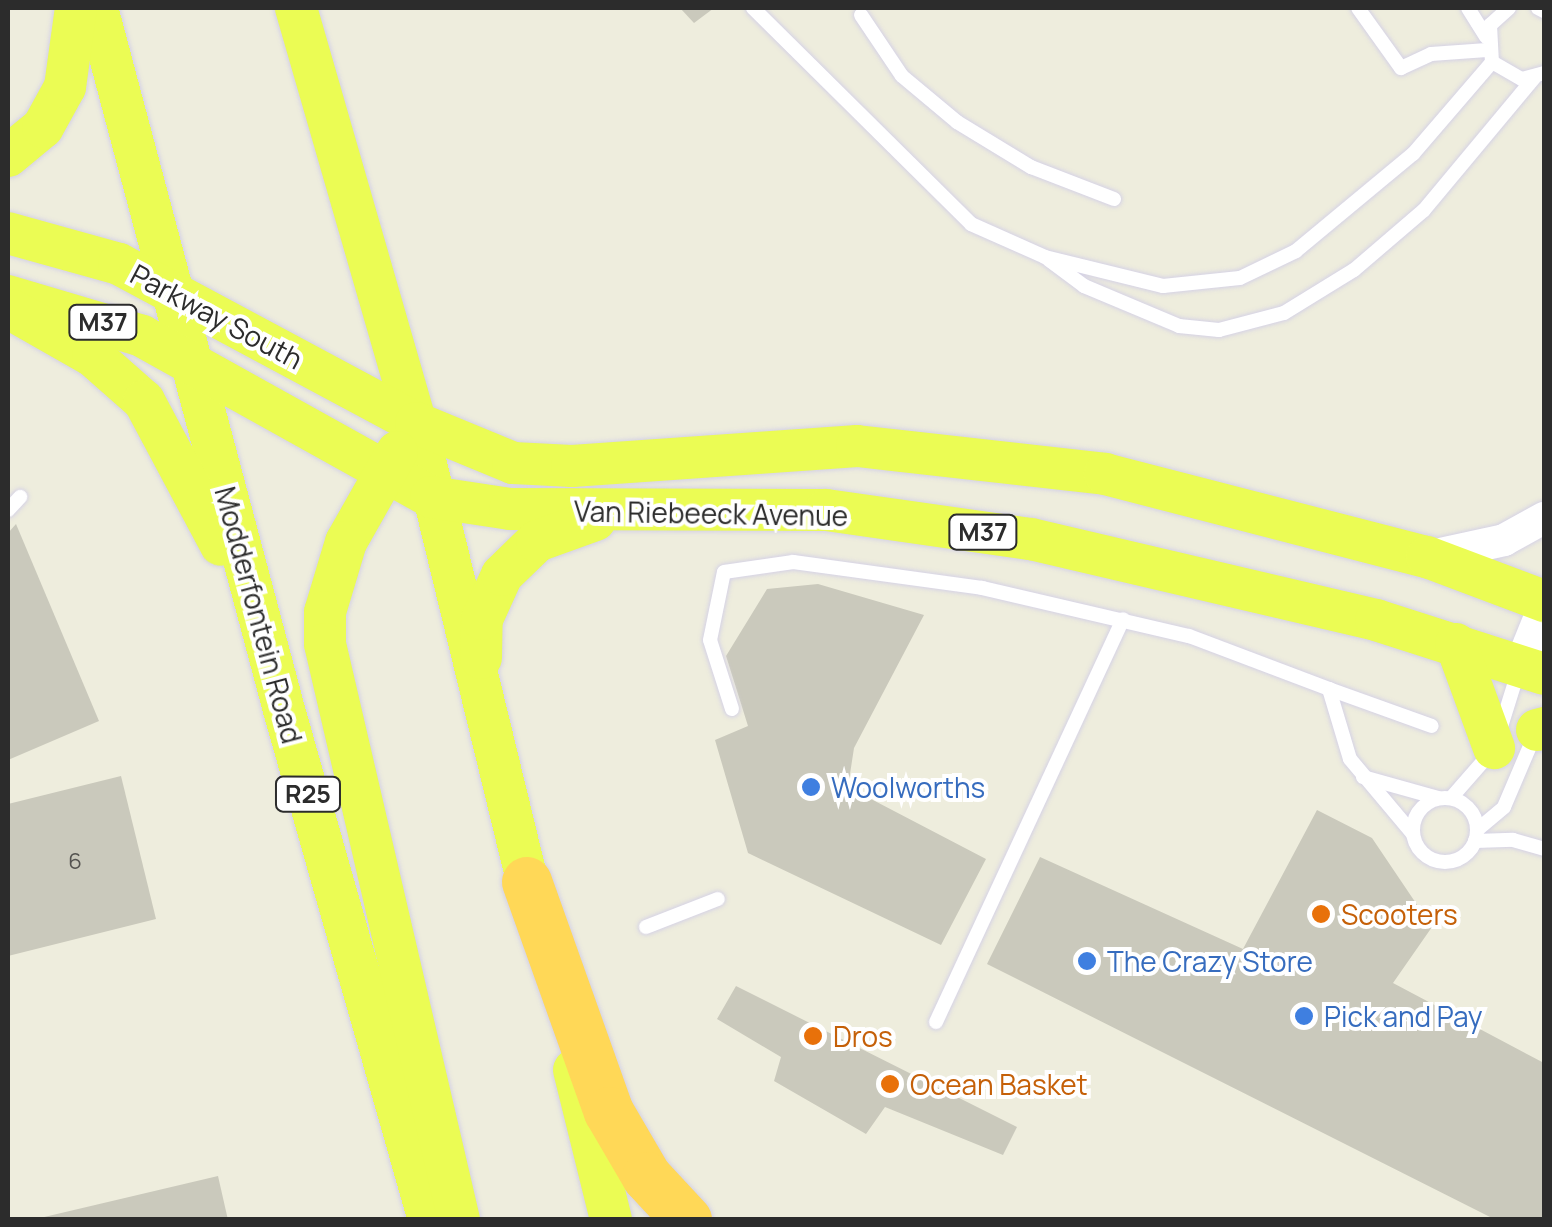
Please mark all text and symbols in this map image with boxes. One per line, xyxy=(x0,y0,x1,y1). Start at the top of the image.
street label: Parkway South xyxy=(125,257,309,375)
road number: M37 xyxy=(68,302,138,342)
street label: Modderfontein Road xyxy=(209,483,309,747)
street label: Van Riebeeck Avenue xyxy=(574,494,848,532)
road number: M37 xyxy=(948,512,1018,552)
place label: Woolworths xyxy=(831,770,985,804)
road number: R25 xyxy=(273,774,343,814)
marker: Woolworths xyxy=(800,776,822,798)
house number: 6 xyxy=(68,849,82,875)
place label: Scooters xyxy=(1341,897,1458,931)
marker: Scooters xyxy=(1310,903,1332,925)
place label: The Crazy Store xyxy=(1107,944,1313,978)
marker: The Crazy Store xyxy=(1076,950,1098,972)
place label: Pick and Pay xyxy=(1324,999,1482,1033)
marker: Pick and Pay xyxy=(1293,1005,1315,1027)
place label: Dros xyxy=(833,1019,893,1053)
marker: Dros xyxy=(802,1025,824,1047)
place label: Ocean Basket xyxy=(910,1067,1088,1101)
marker: Ocean Basket xyxy=(879,1073,901,1095)

